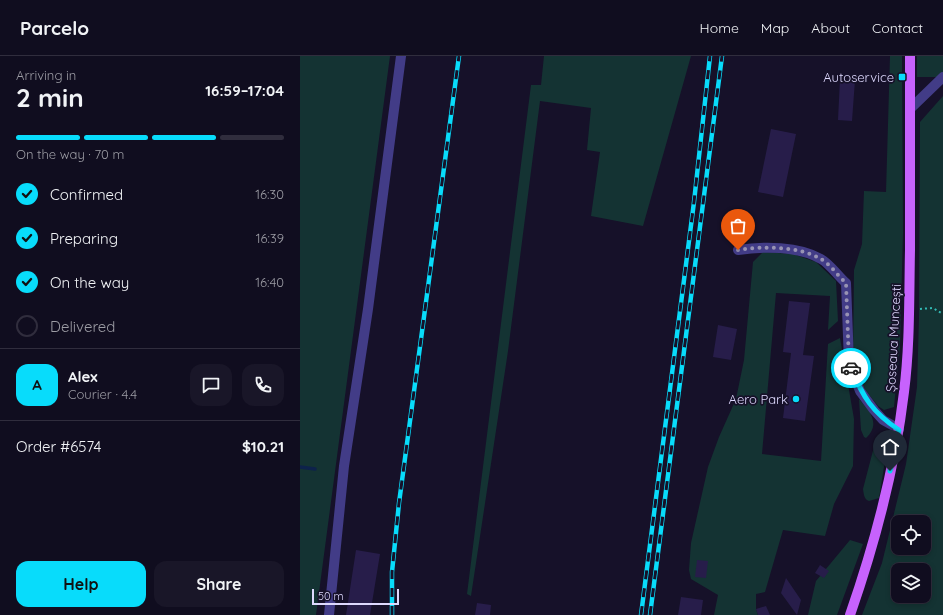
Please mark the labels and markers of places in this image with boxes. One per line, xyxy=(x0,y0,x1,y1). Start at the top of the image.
place label: Autoservice xyxy=(823,69,894,85)
marker: Autoservice xyxy=(897,72,907,82)
pin xyxy=(721,209,755,250)
place label: Aero Park xyxy=(729,391,788,407)
marker: Aero Park xyxy=(791,394,801,404)
pin xyxy=(873,430,907,471)

